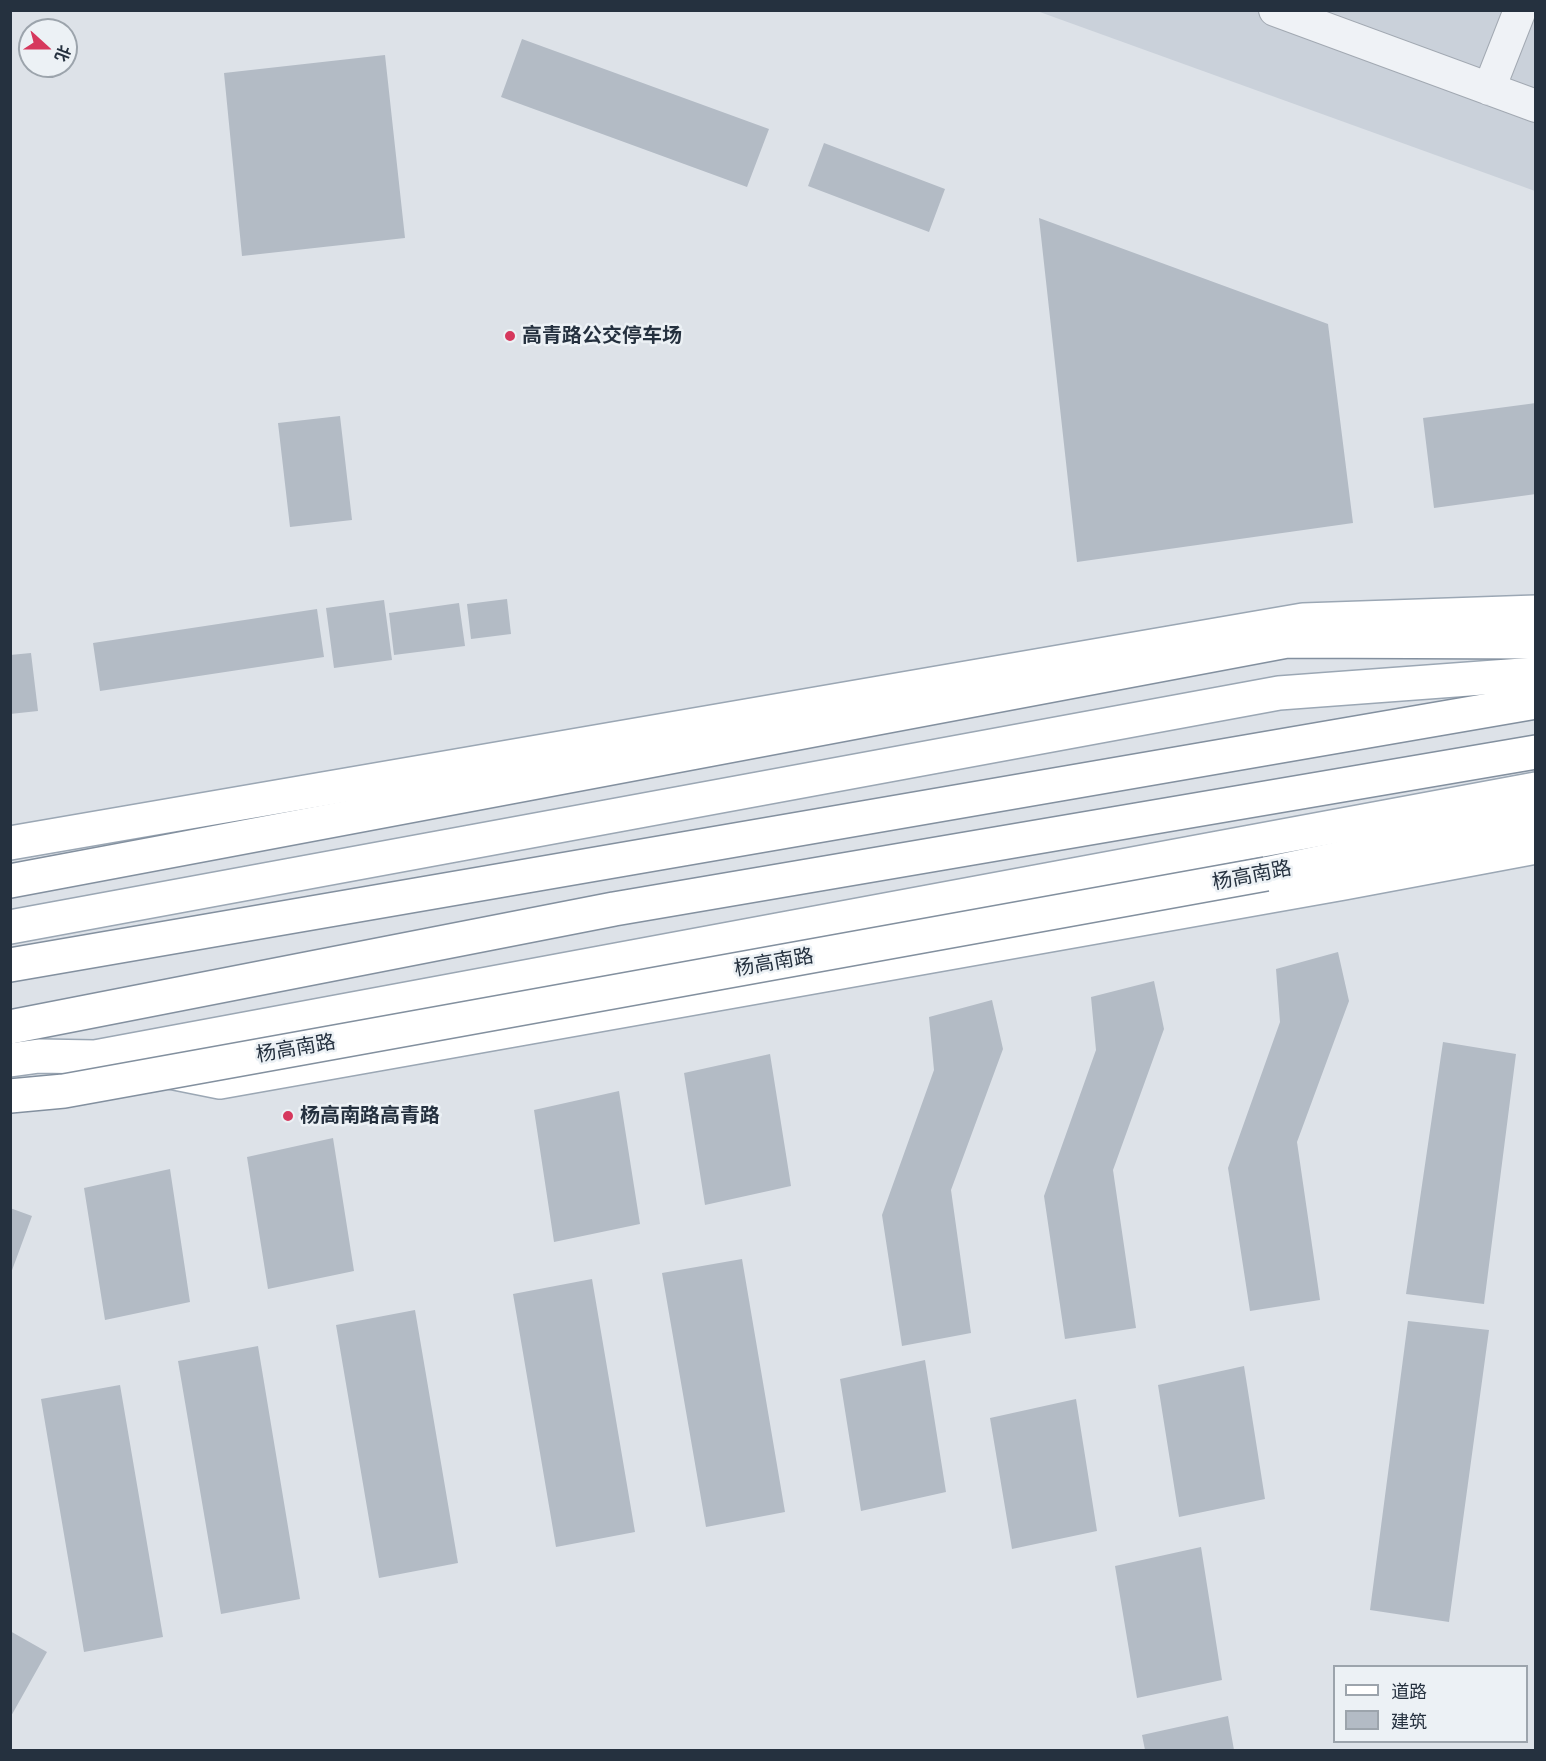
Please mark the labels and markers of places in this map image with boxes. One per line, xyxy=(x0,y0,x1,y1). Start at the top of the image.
place label: 高青路公交停车场 xyxy=(522,324,682,348)
marker: 高青路公交停车场 xyxy=(503,329,517,343)
place label: 杨高南路高青路 xyxy=(300,1104,440,1128)
marker: 杨高南路高青路 xyxy=(281,1109,295,1123)

